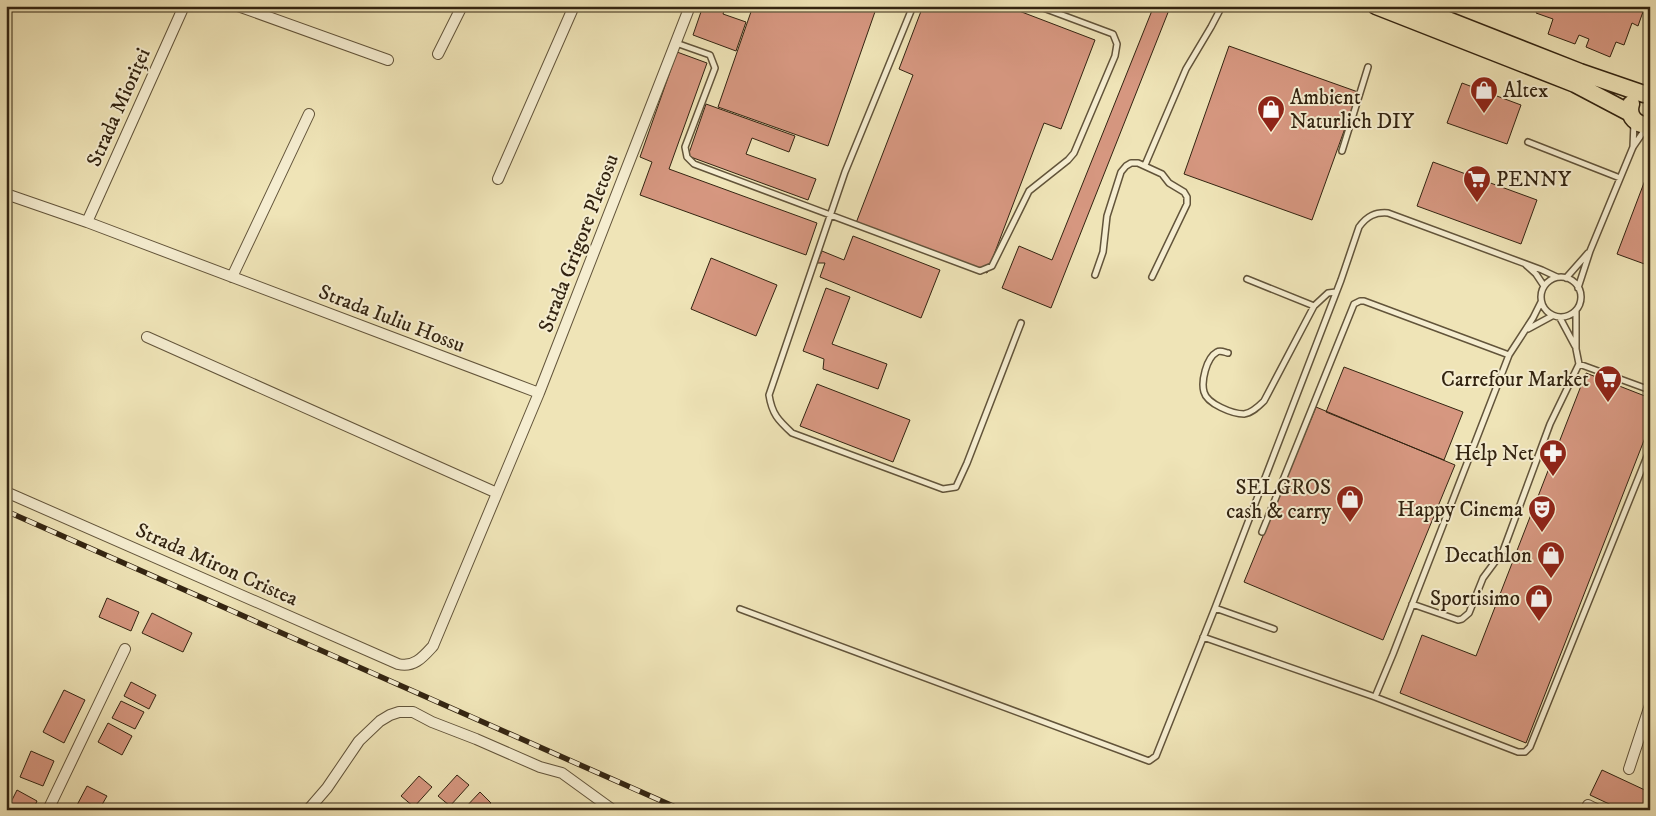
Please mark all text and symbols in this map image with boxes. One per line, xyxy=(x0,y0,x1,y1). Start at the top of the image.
street label: Strada Mioriței xyxy=(81,44,157,171)
shop icon: Altex xyxy=(1469,75,1499,114)
place label: Altex xyxy=(1503,78,1548,104)
place label: Ambient Naturlich DIY xyxy=(1290,85,1415,135)
shop icon: Ambient Naturlich DIY xyxy=(1256,94,1286,133)
street label: Strada Grigore Pletosu xyxy=(533,151,625,336)
supermarket icon: PENNY xyxy=(1462,164,1492,203)
place label: PENNY xyxy=(1496,167,1572,193)
street label: Strada Iuliu Hossu xyxy=(315,279,469,359)
supermarket icon: Carrefour Market xyxy=(1593,364,1623,403)
place label: Carrefour Market xyxy=(1441,367,1589,393)
pharmacy icon: Help Net xyxy=(1538,438,1568,477)
place label: Help Net xyxy=(1454,441,1534,467)
place label: SELGROS cash & carry xyxy=(1226,475,1332,525)
shop icon: SELGROS cash & carry xyxy=(1335,484,1365,523)
theatre icon: Happy Cinema xyxy=(1527,494,1557,533)
place label: Happy Cinema xyxy=(1397,497,1523,523)
street label: Strada Miron Cristea xyxy=(131,517,302,612)
shop icon: Decathlon xyxy=(1536,540,1566,579)
place label: Decathlon xyxy=(1445,543,1532,569)
shop icon: Sportisimo xyxy=(1524,583,1554,622)
place label: Sportisimo xyxy=(1430,586,1520,612)

